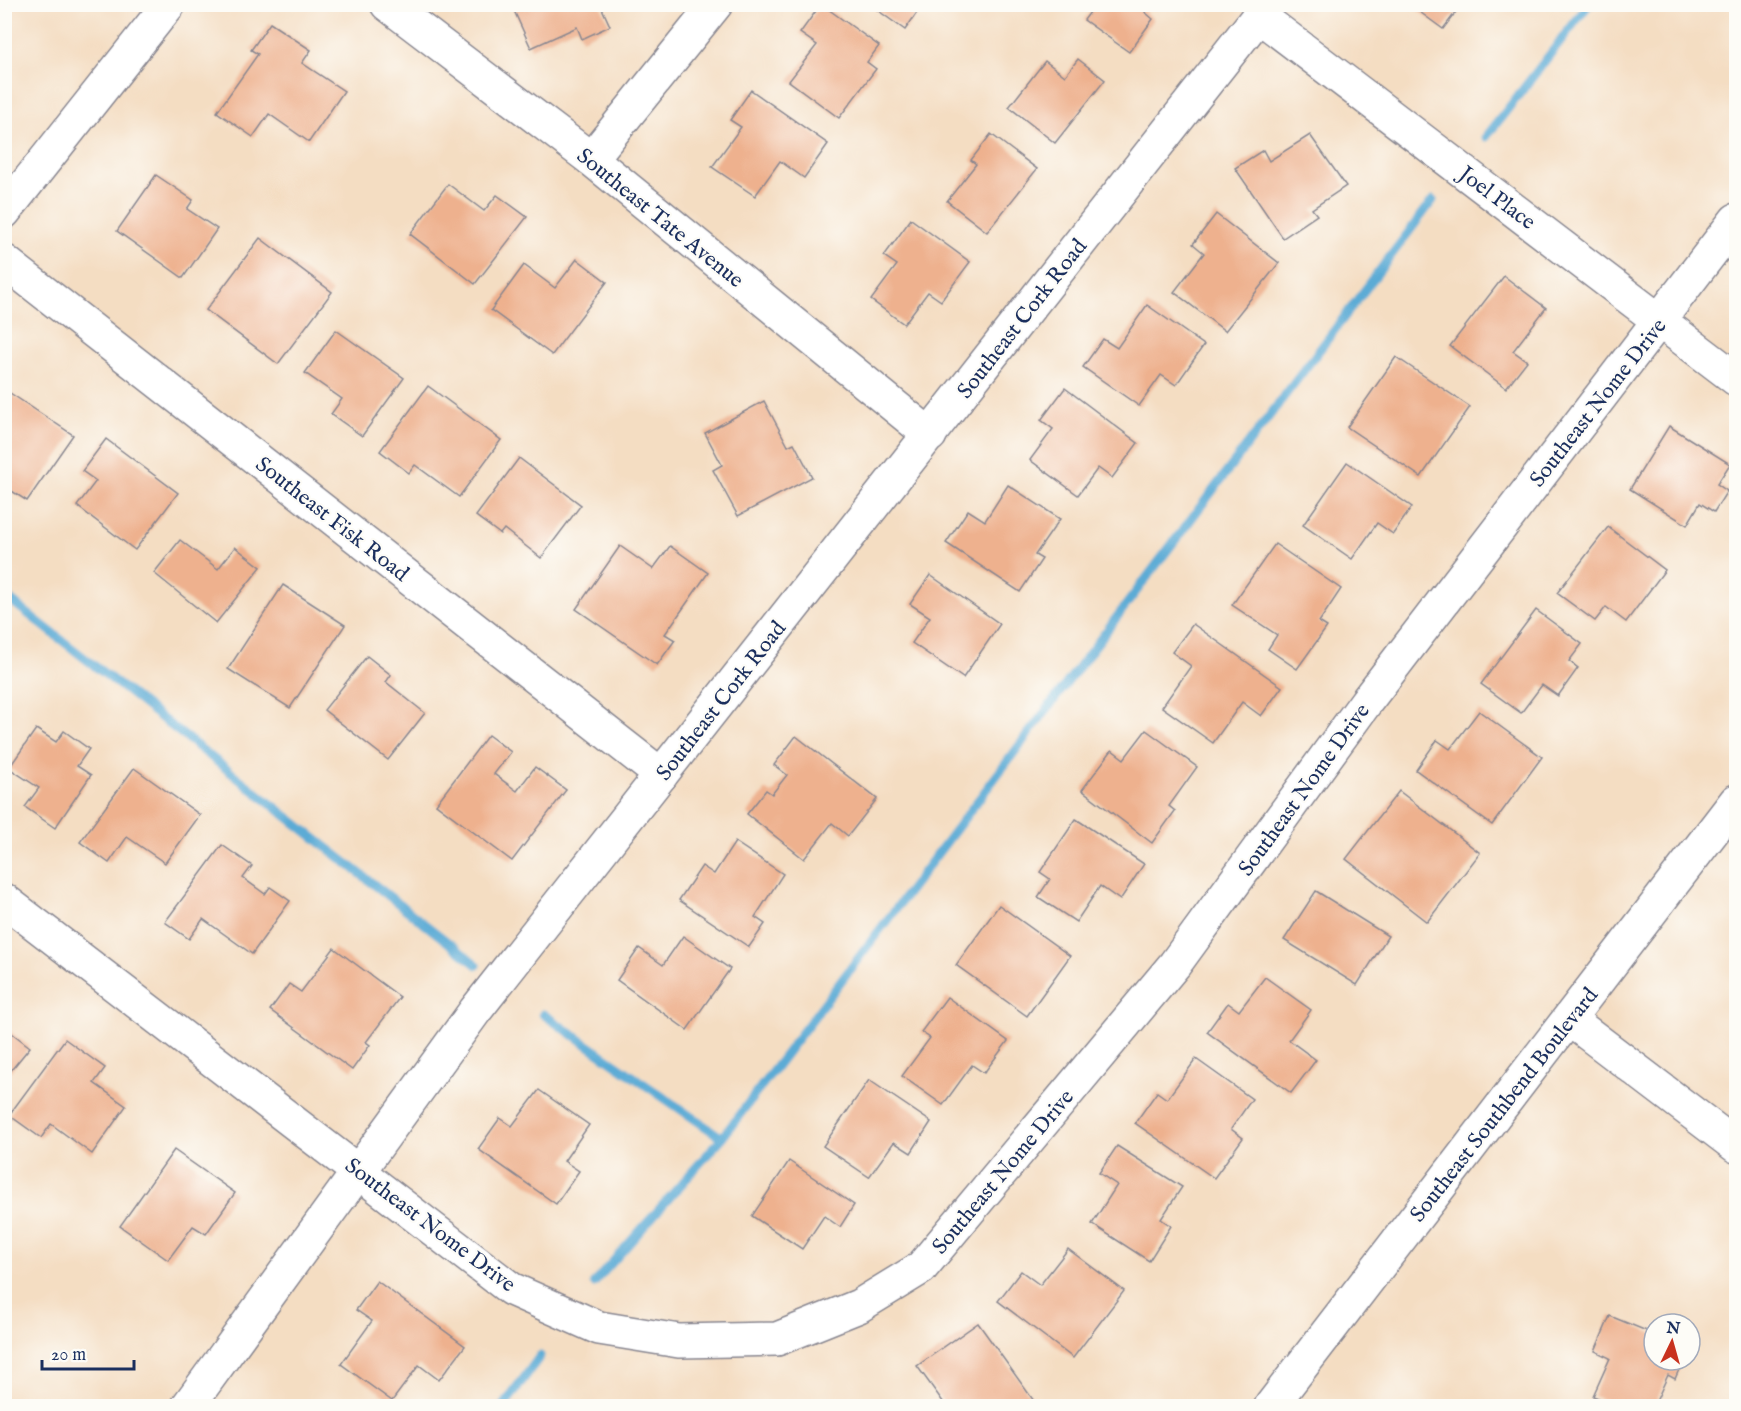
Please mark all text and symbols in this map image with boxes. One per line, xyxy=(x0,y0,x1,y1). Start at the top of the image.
street label: Southeast Tate Avenue xyxy=(571,143,749,295)
street label: Joel Place xyxy=(1450,159,1541,237)
street label: Southeast Cork Road xyxy=(951,234,1094,405)
street label: Southeast Nome Drive xyxy=(1524,313,1673,493)
street label: Southeast Fisk Road xyxy=(249,451,414,588)
street label: Southeast Cork Road xyxy=(650,616,793,787)
street label: Southeast Nome Drive xyxy=(1233,698,1377,882)
street label: Southeast Southbend Boulevard xyxy=(1404,982,1605,1228)
street label: Southeast Nome Drive xyxy=(926,1084,1081,1260)
street label: Southeast Nome Drive xyxy=(339,1152,521,1299)
north arrow xyxy=(1642,1312,1702,1372)
text: N xyxy=(1664,1318,1681,1340)
scale bar xyxy=(42,1333,134,1371)
text: 20 m xyxy=(51,1344,86,1367)

